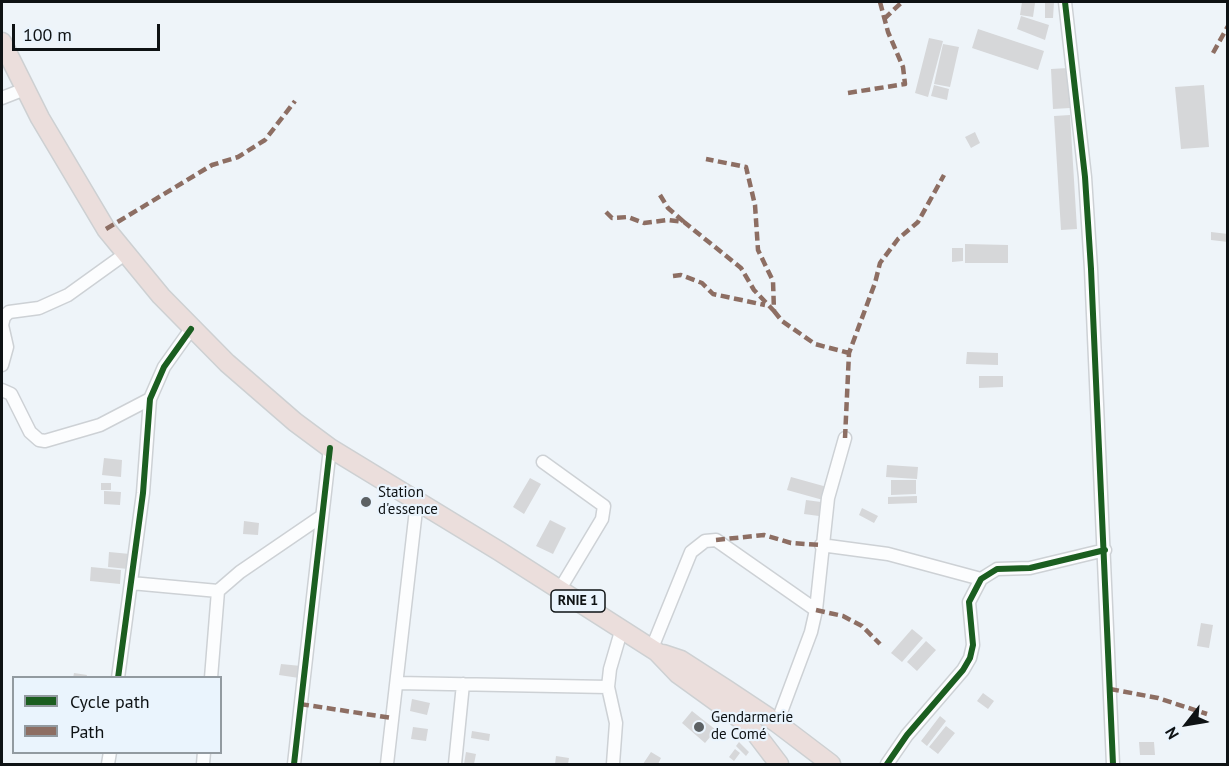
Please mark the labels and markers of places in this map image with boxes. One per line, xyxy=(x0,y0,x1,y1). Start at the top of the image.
place label: Station d'essence xyxy=(378,484,438,519)
marker: Station d'essence xyxy=(359,495,373,509)
place label: Gendarmerie de Comé xyxy=(711,709,793,744)
marker: Gendarmerie de Comé xyxy=(692,720,706,734)

